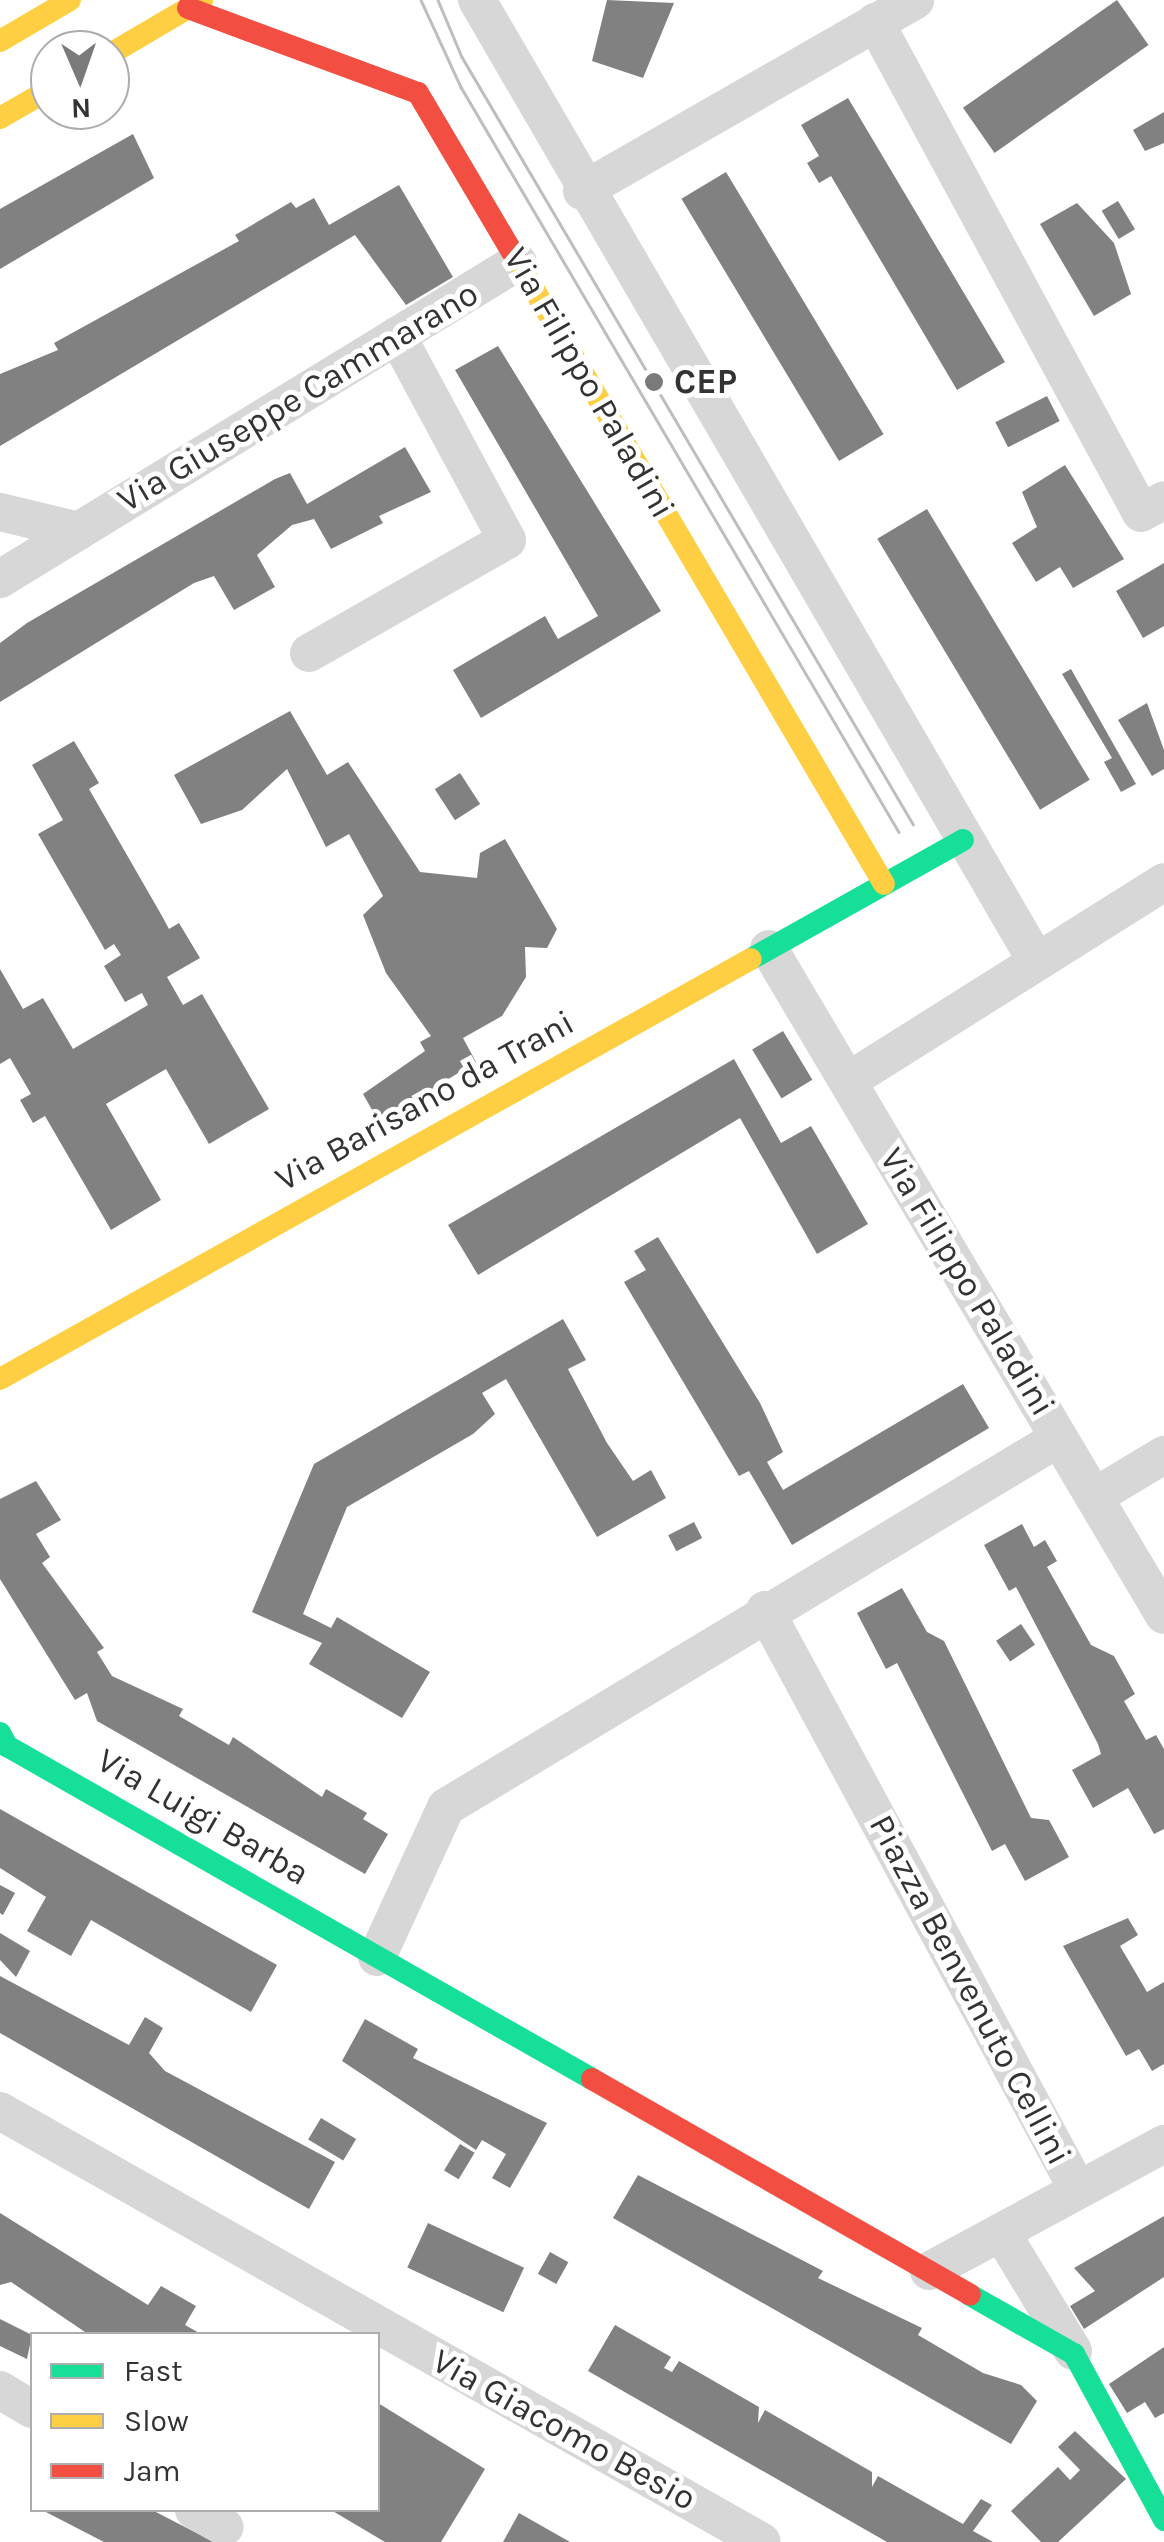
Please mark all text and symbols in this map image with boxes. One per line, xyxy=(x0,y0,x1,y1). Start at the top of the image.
north arrow xyxy=(30,30,130,130)
text: N xyxy=(70,92,92,125)
street label: Via Filippo Paladini xyxy=(494,240,684,526)
street label: Via Giuseppe Cammarano xyxy=(110,273,486,521)
place label: CEP xyxy=(674,361,737,403)
marker: CEP xyxy=(643,371,665,393)
street label: Via Barisano da Trani xyxy=(268,1001,582,1201)
street label: Via Filippo Paladini xyxy=(870,1140,1064,1424)
street label: Via Luigi Barba xyxy=(90,1739,316,1895)
street label: Piazza Benvenuto Cellini xyxy=(860,1808,1080,2172)
legend xyxy=(30,2332,380,2512)
street label: Via Giacomo Besio xyxy=(425,2340,703,2520)
text: Fast xyxy=(124,2353,183,2389)
text: Slow xyxy=(124,2403,189,2439)
text: Jam xyxy=(124,2453,181,2489)

